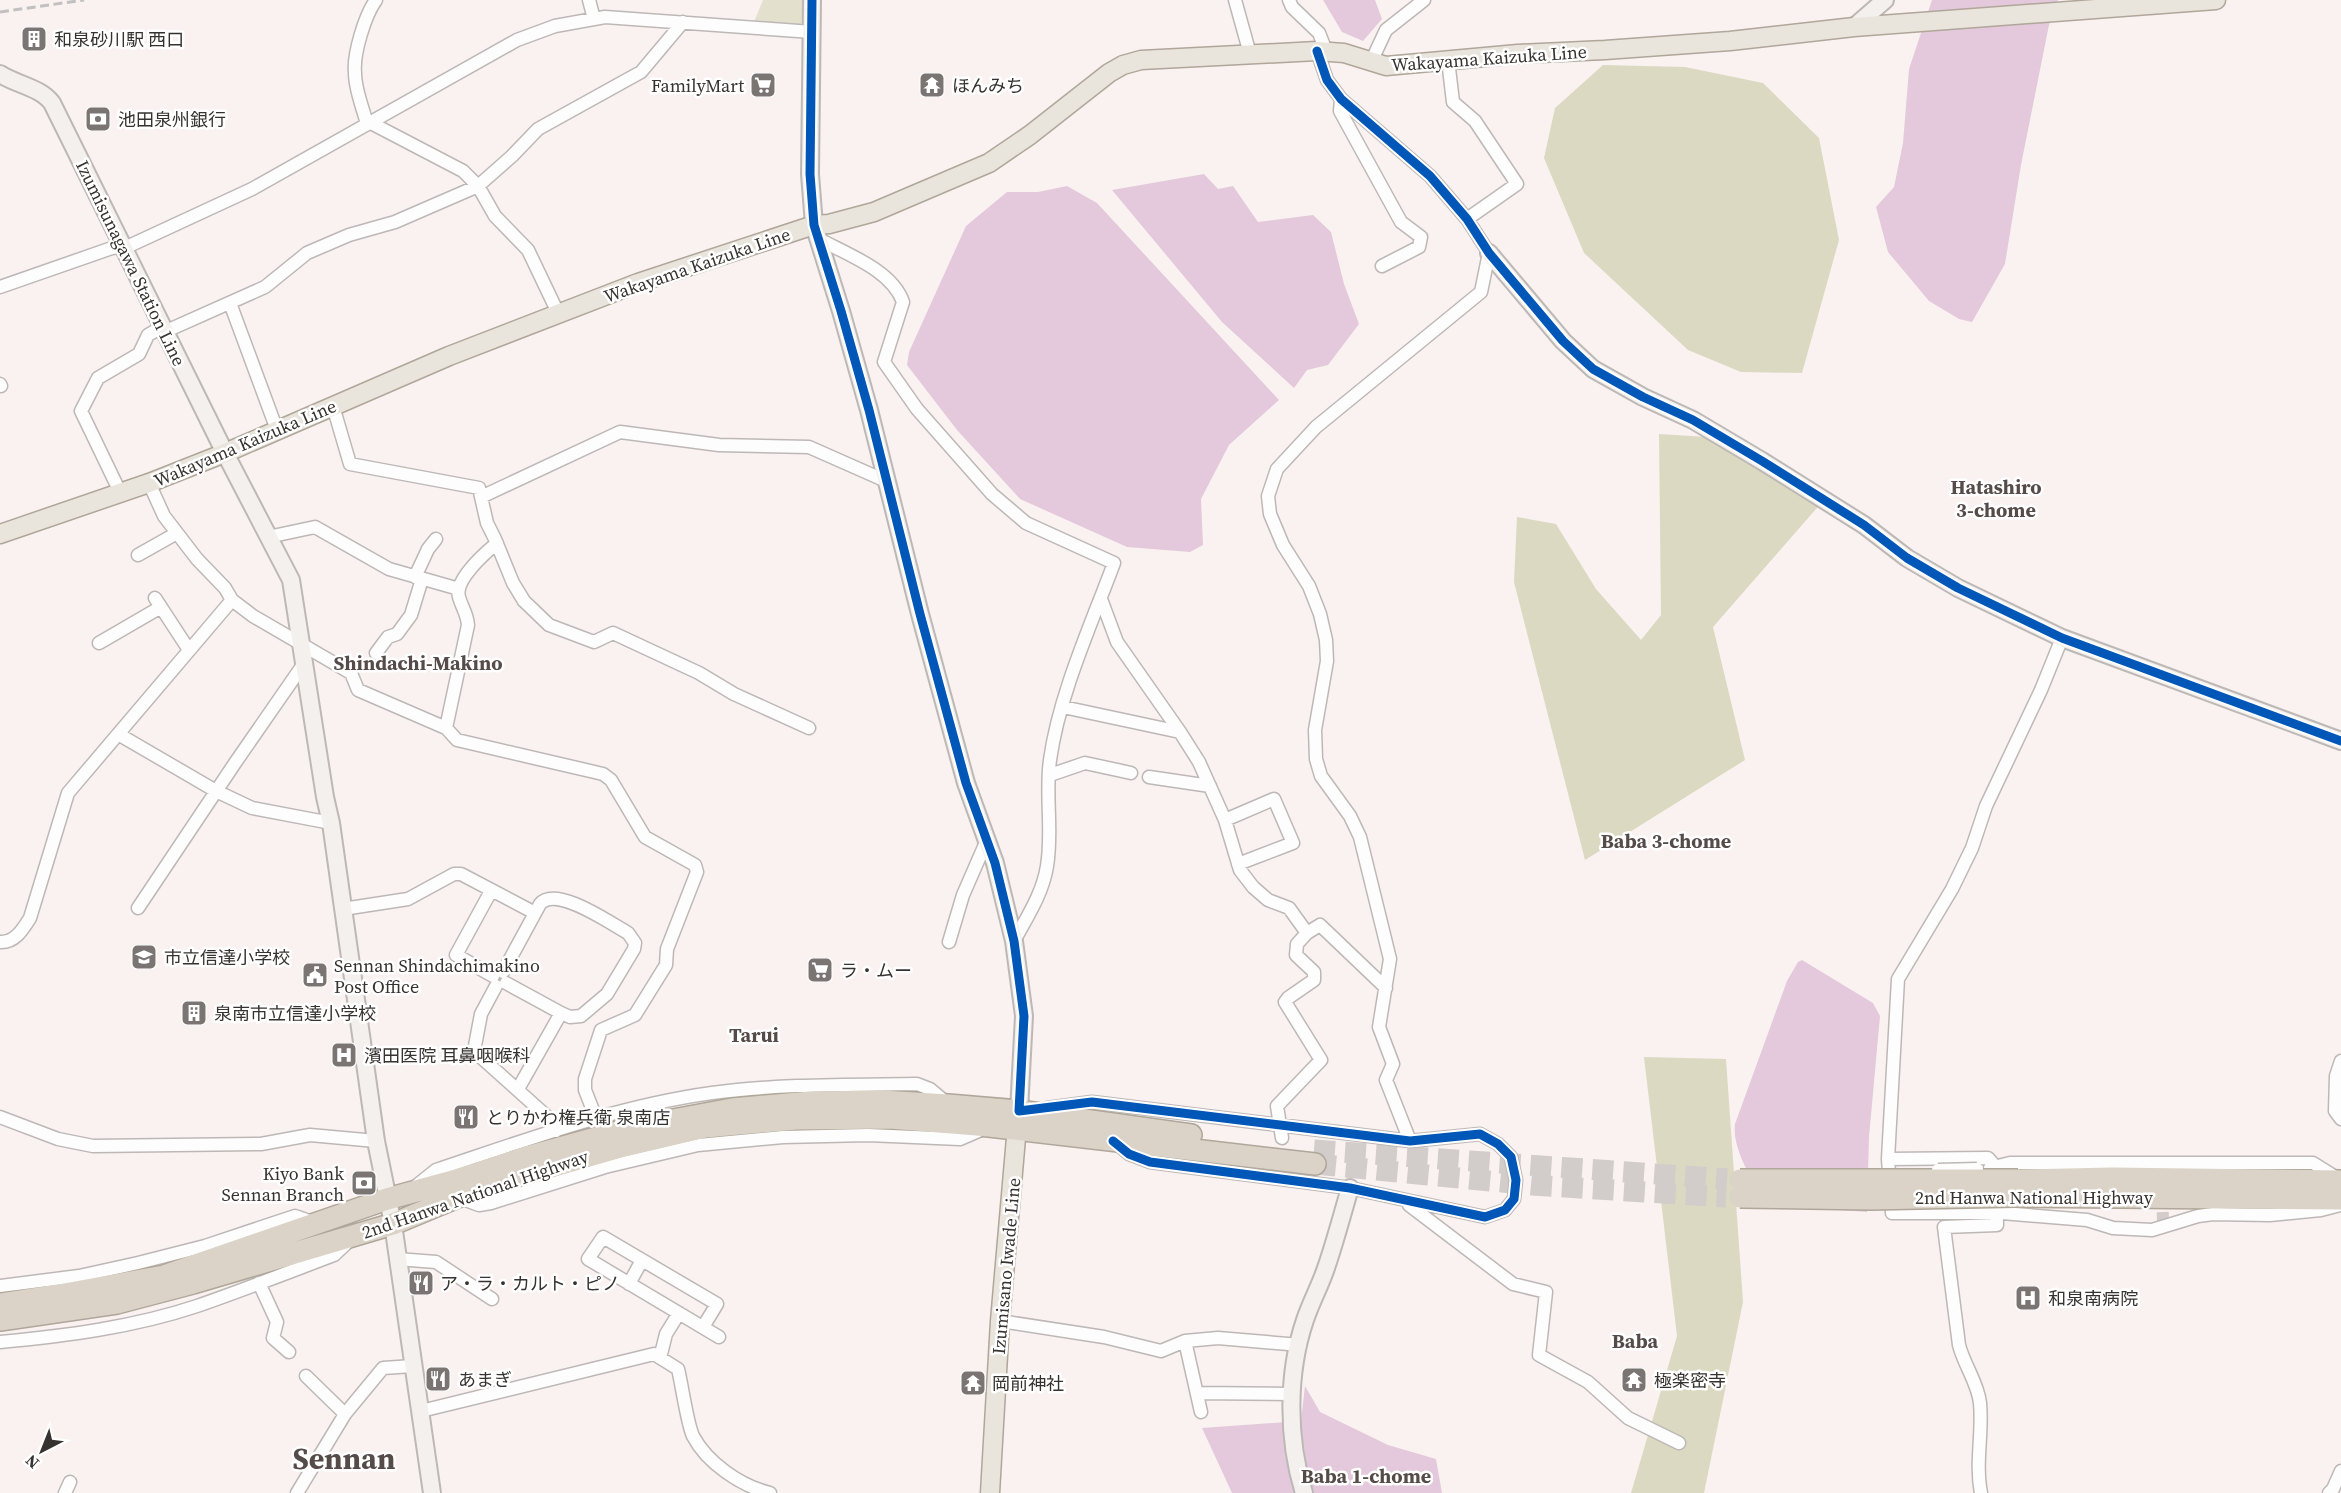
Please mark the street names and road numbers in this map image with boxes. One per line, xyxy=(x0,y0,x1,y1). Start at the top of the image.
street label: Wakayama Kaizuka Line xyxy=(1390,39,1588,77)
street label: Izumisunagawa Station Line xyxy=(70,156,192,370)
street label: Wakayama Kaizuka Line xyxy=(600,221,794,309)
street label: Wakayama Kaizuka Line xyxy=(150,393,340,493)
street label: 2nd Hanwa National Highway xyxy=(358,1143,592,1245)
street label: Izumisano Iwade Line xyxy=(986,1177,1026,1355)
street label: 2nd Hanwa National Highway xyxy=(1915,1185,2154,1210)

